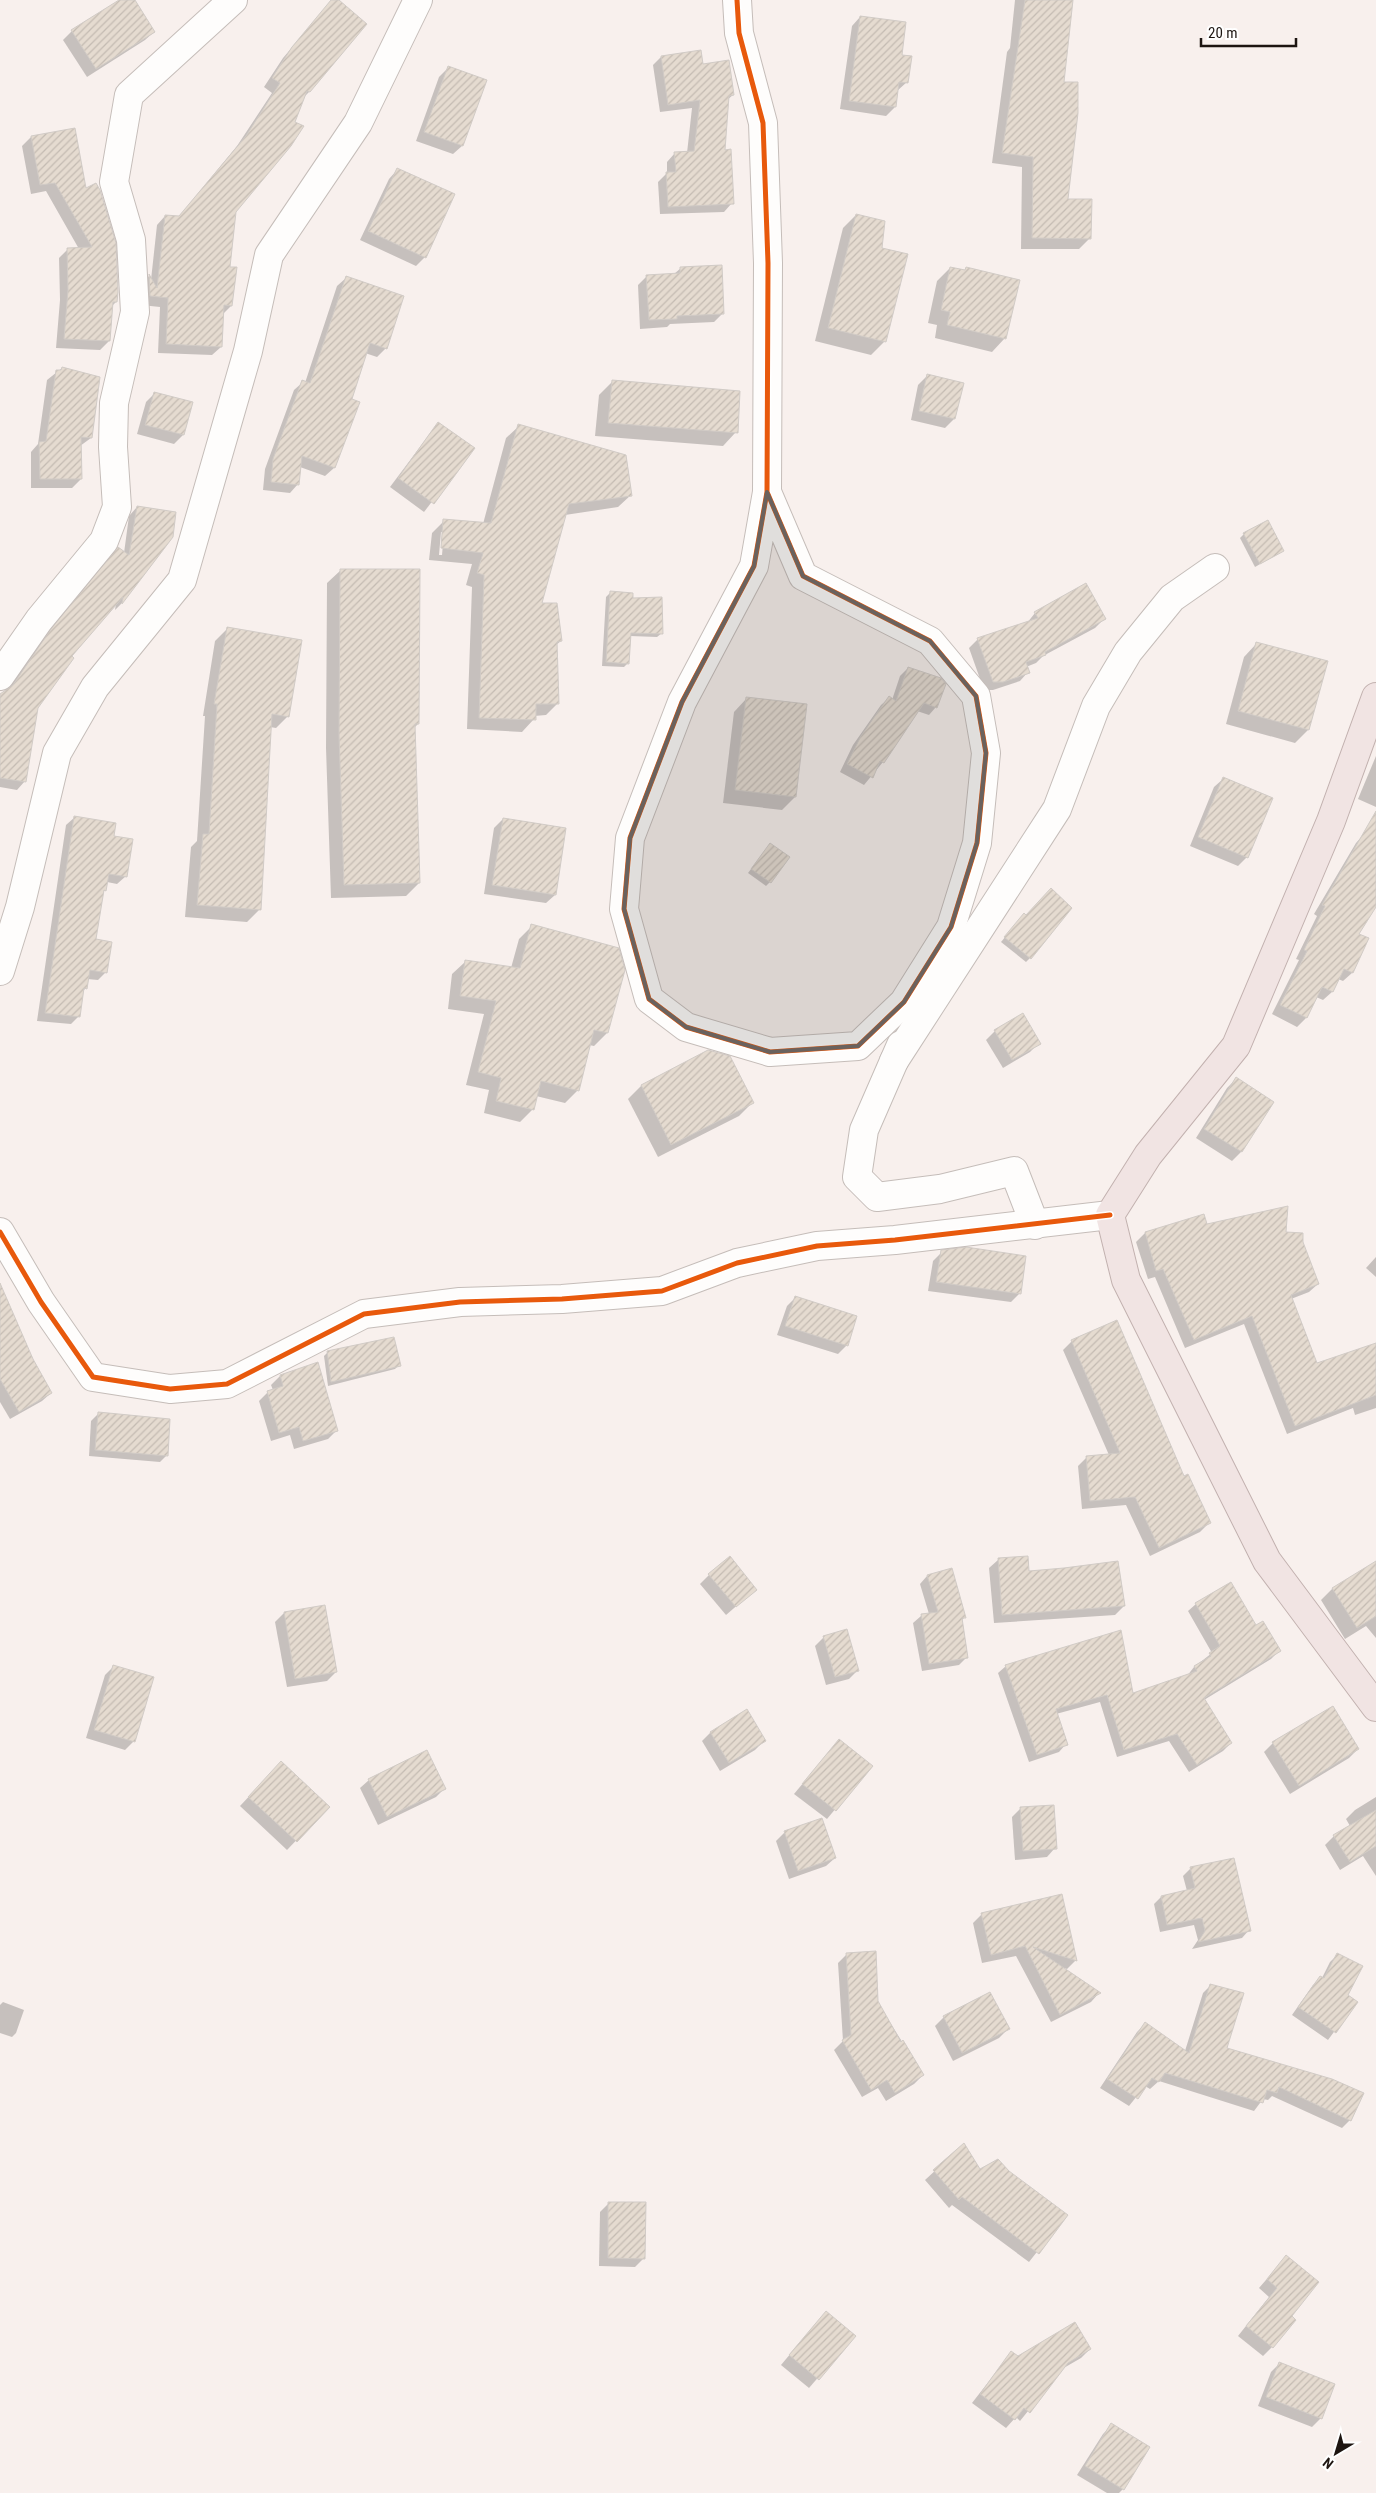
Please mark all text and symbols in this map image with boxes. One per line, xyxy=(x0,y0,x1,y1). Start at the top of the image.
scale bar xyxy=(1201,15,1296,47)
text: 20 m xyxy=(1208,24,1238,42)
north arrow xyxy=(1311,2428,1361,2478)
text: N xyxy=(1320,2454,1336,2472)

